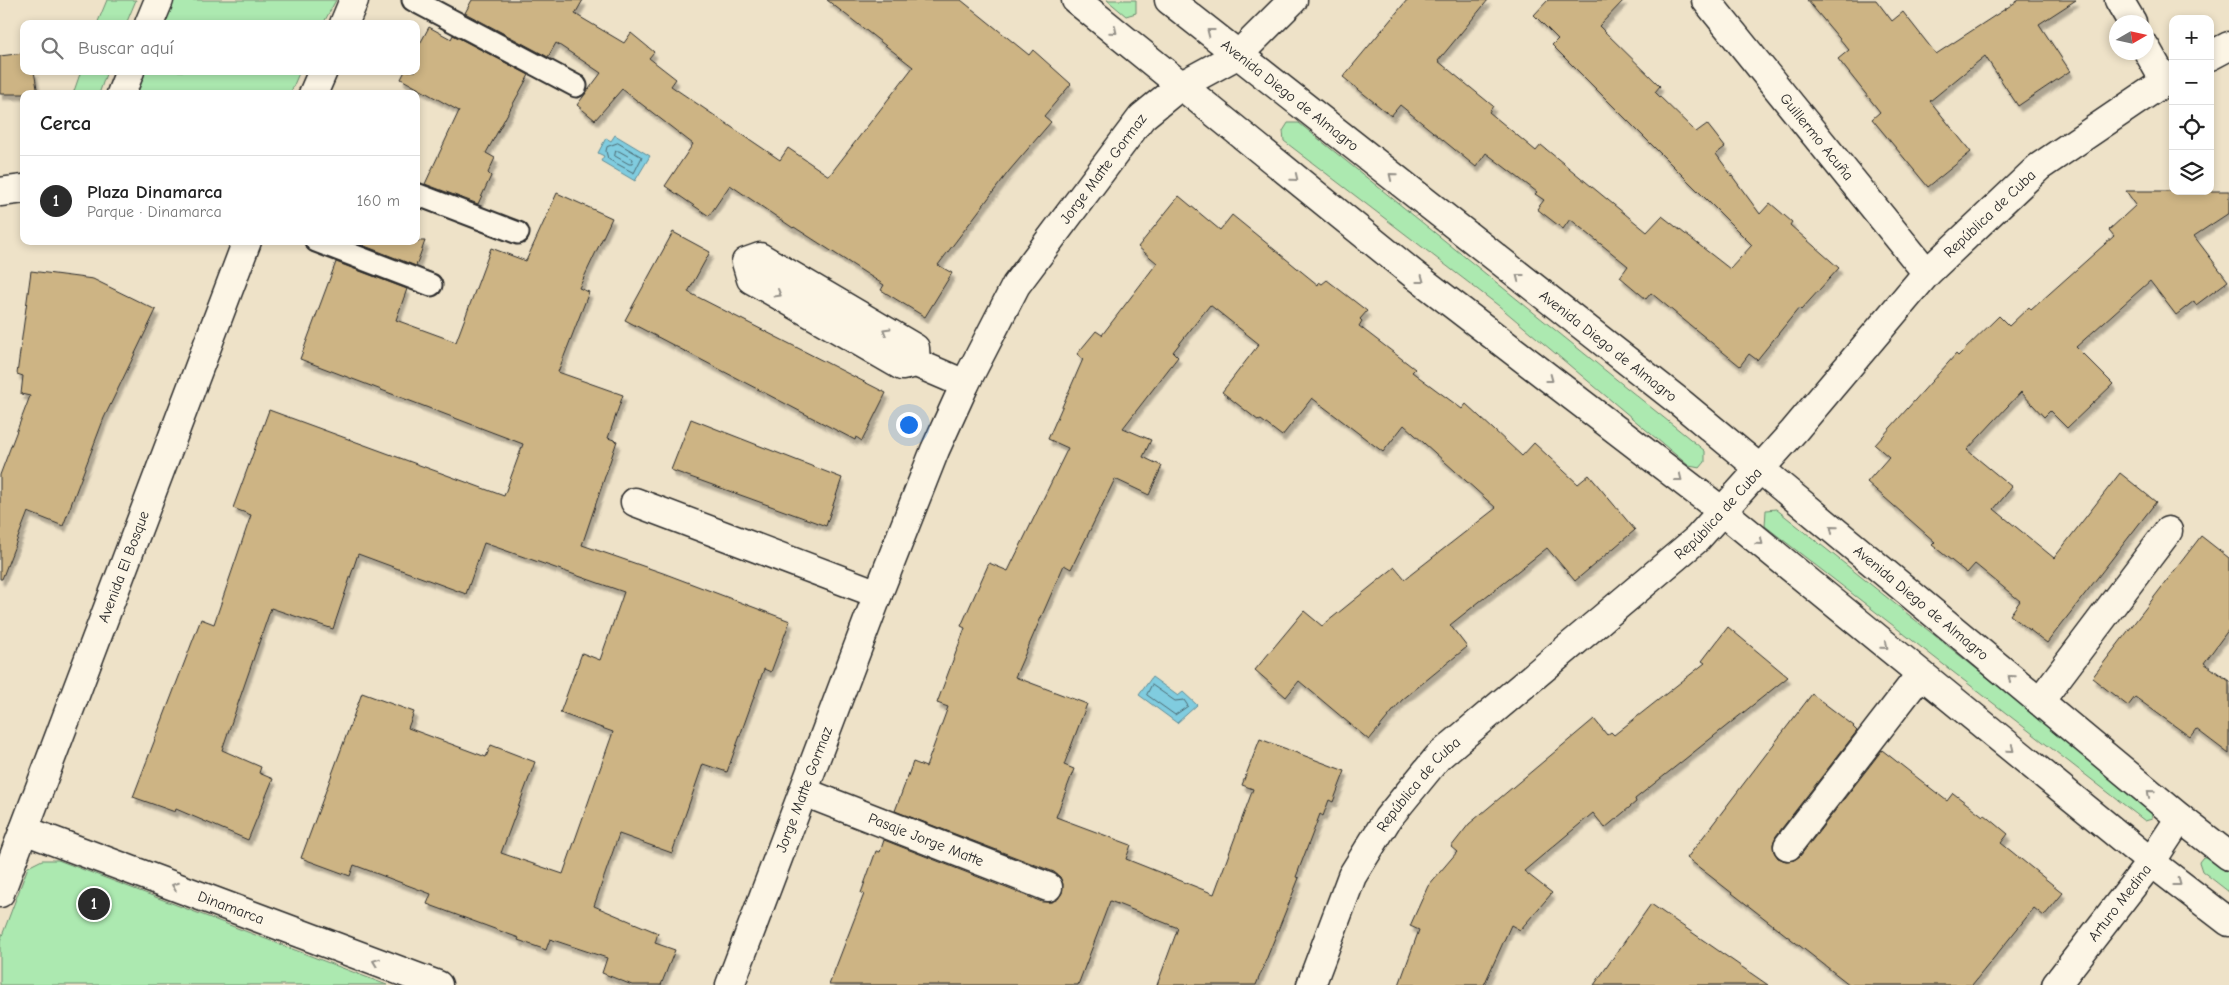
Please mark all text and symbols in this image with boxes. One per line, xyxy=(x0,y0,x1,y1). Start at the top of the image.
north arrow xyxy=(2109,15,2154,60)
map controls xyxy=(2169,15,2214,195)
button: + xyxy=(2169,15,2214,60)
search box xyxy=(20,20,420,75)
one-way arrow xyxy=(1108,25,1117,33)
one-way arrow xyxy=(1207,29,1216,37)
icon: search xyxy=(38,34,66,62)
street label: Avenida Diego de Almagro xyxy=(1218,36,1362,155)
text: Buscar aquí xyxy=(78,37,174,59)
button: − xyxy=(2169,60,2214,105)
street label: Guillermo Acuña xyxy=(1776,90,1857,184)
button: locate xyxy=(2169,105,2214,150)
street label: Jorge Matte Gormaz xyxy=(1056,110,1151,228)
text: Cerca xyxy=(40,111,91,135)
button: layers xyxy=(2169,150,2214,195)
street label: República de Cuba xyxy=(1940,166,2039,261)
one-way arrow xyxy=(1289,173,1298,182)
one-way arrow xyxy=(1389,173,1398,181)
text: Plaza Dinamarca xyxy=(87,181,223,203)
text: 1 xyxy=(53,192,59,210)
text: 160 m xyxy=(357,192,400,210)
text: Parque · Dinamarca xyxy=(87,203,222,221)
one-way arrow xyxy=(1415,275,1424,283)
one-way arrow xyxy=(1516,275,1525,283)
street label: Avenida Diego de Almagro xyxy=(1536,286,1681,406)
one-way arrow xyxy=(772,288,781,298)
one-way arrow xyxy=(882,327,891,337)
one-way arrow xyxy=(1544,373,1554,382)
your location xyxy=(896,412,922,438)
street label: República de Cuba xyxy=(1671,464,1766,563)
one-way arrow xyxy=(1673,472,1683,481)
street label: Avenida El Bosque xyxy=(94,508,153,625)
one-way arrow xyxy=(1829,526,1838,535)
one-way arrow xyxy=(1754,537,1763,546)
street label: Avenida Diego de Almagro xyxy=(1850,542,1992,664)
one-way arrow xyxy=(1879,640,1888,648)
one-way arrow xyxy=(2008,674,2017,683)
street label: Jorge Matte Gormaz xyxy=(772,724,836,855)
street label: República de Cuba xyxy=(1373,733,1464,835)
one-way arrow xyxy=(2005,743,2014,751)
one-way arrow xyxy=(2147,790,2156,798)
street label: Pasaje Jorge Matte xyxy=(866,809,987,870)
street label: Arturo Medina xyxy=(2084,860,2155,945)
one-way arrow xyxy=(2172,878,2181,886)
one-way arrow xyxy=(171,882,180,892)
pin: 1 xyxy=(78,885,110,923)
street label: Dinamarca xyxy=(195,887,267,928)
one-way arrow xyxy=(372,957,381,968)

